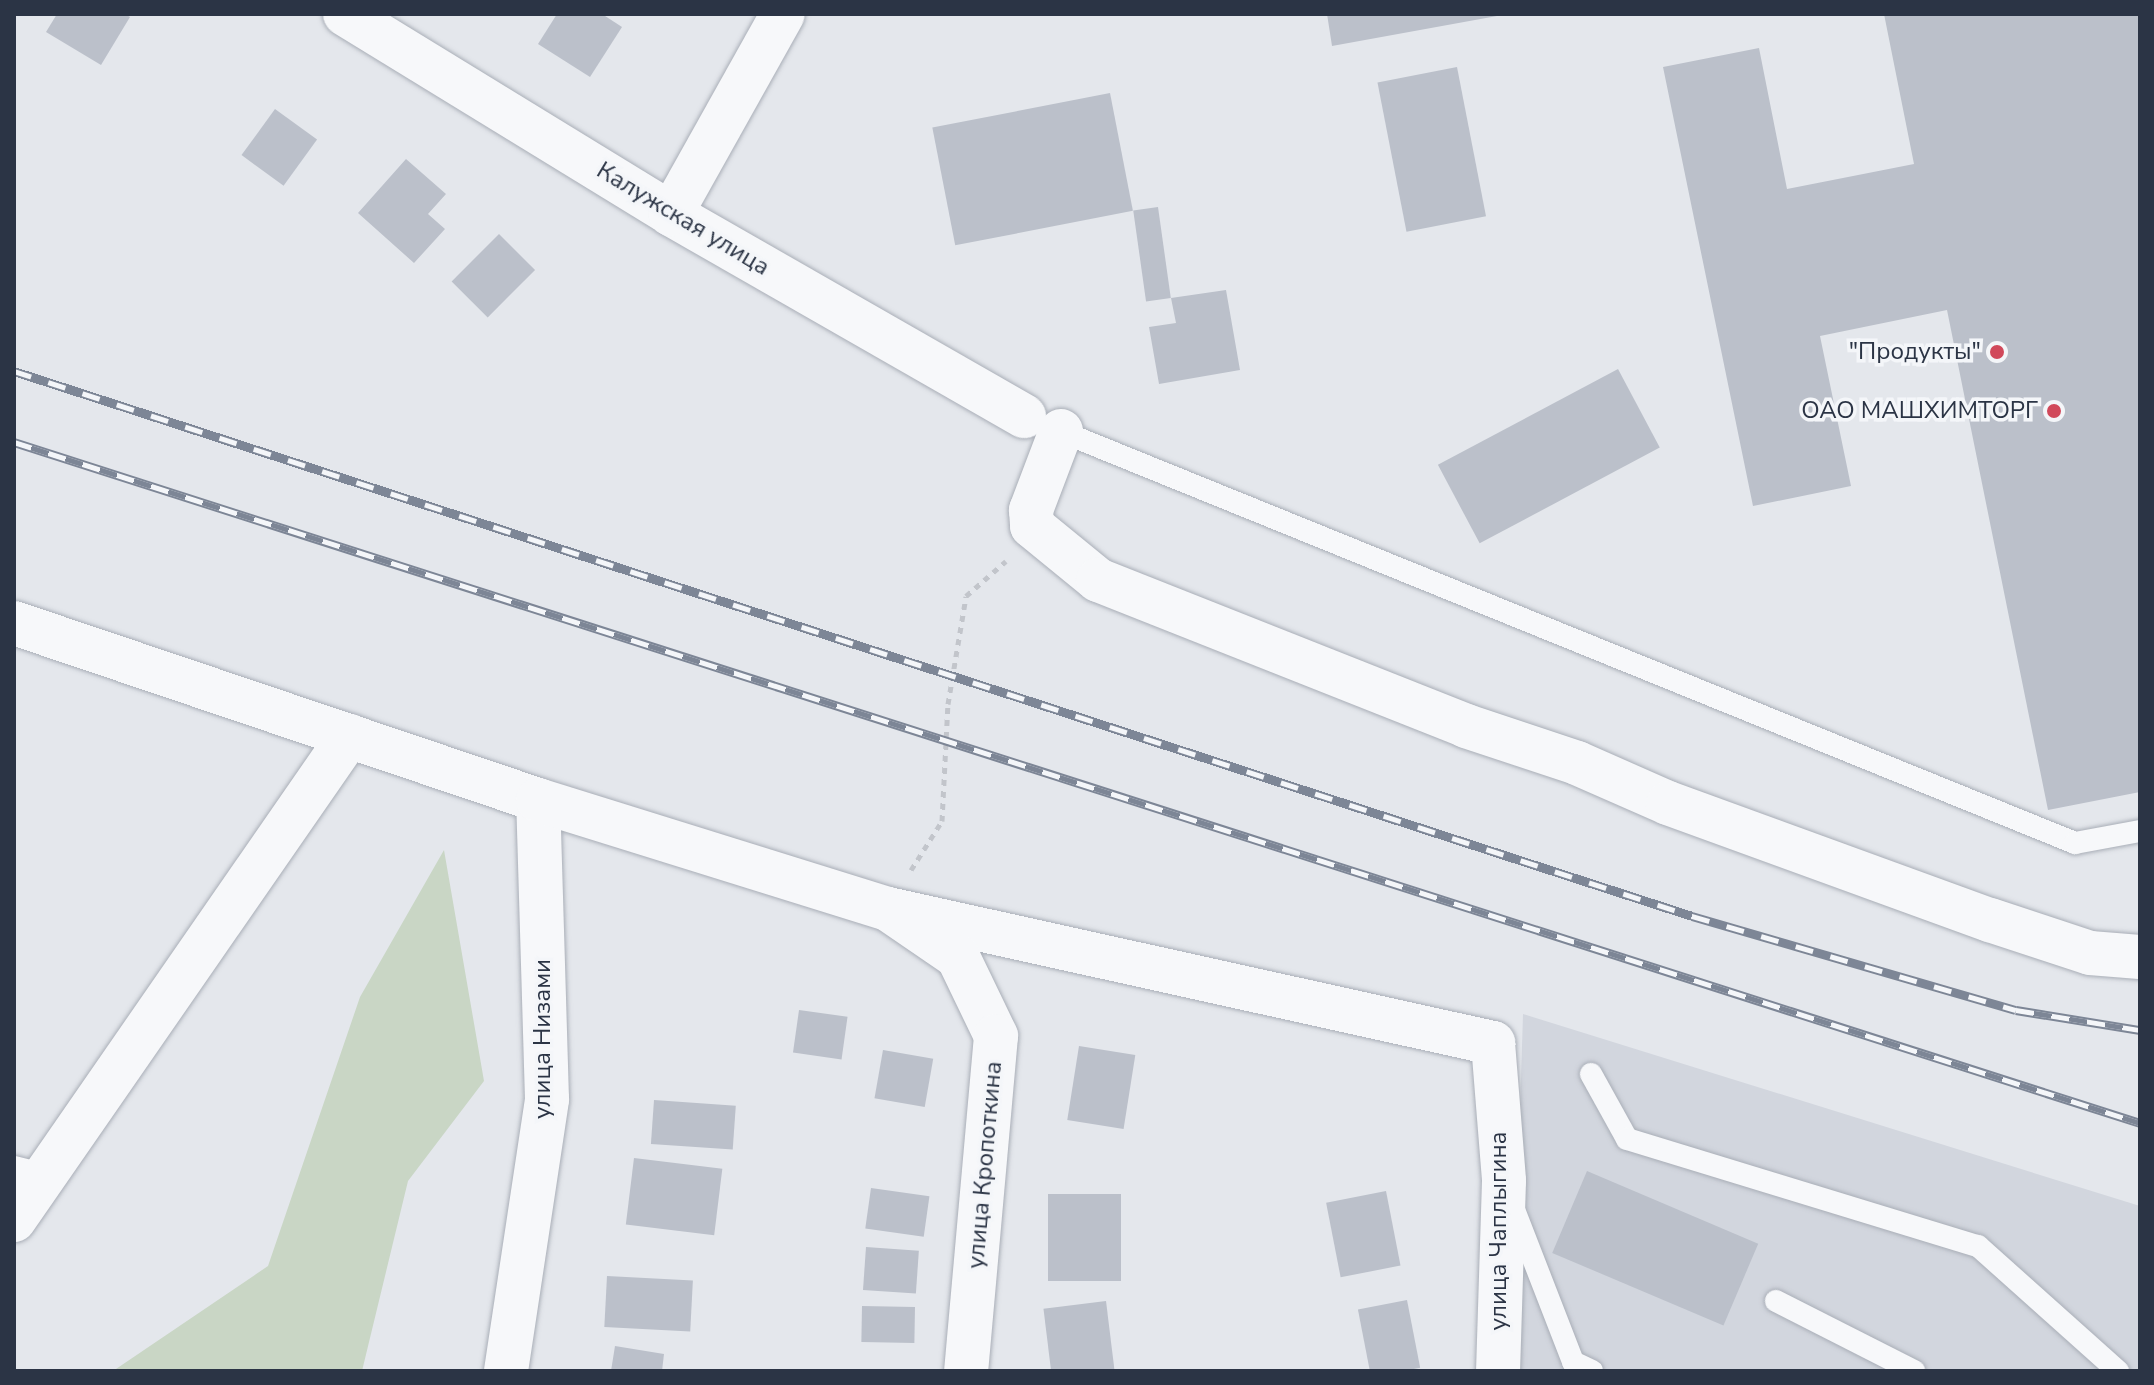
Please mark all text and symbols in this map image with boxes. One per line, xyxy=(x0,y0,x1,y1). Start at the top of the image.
street label: Калужская улица xyxy=(591,156,775,282)
place label: "Продукты" xyxy=(1849,338,1981,366)
marker: "Продукты" xyxy=(1988,343,2006,361)
place label: ОАО МАШХИМТОРГ xyxy=(1801,397,2038,425)
marker: ОАО МАШХИМТОРГ xyxy=(2045,402,2063,420)
street label: улица Низами xyxy=(529,959,557,1119)
street label: улица Кропоткина xyxy=(962,1060,1008,1270)
street label: улица Чаплыгина xyxy=(1485,1131,1513,1331)

